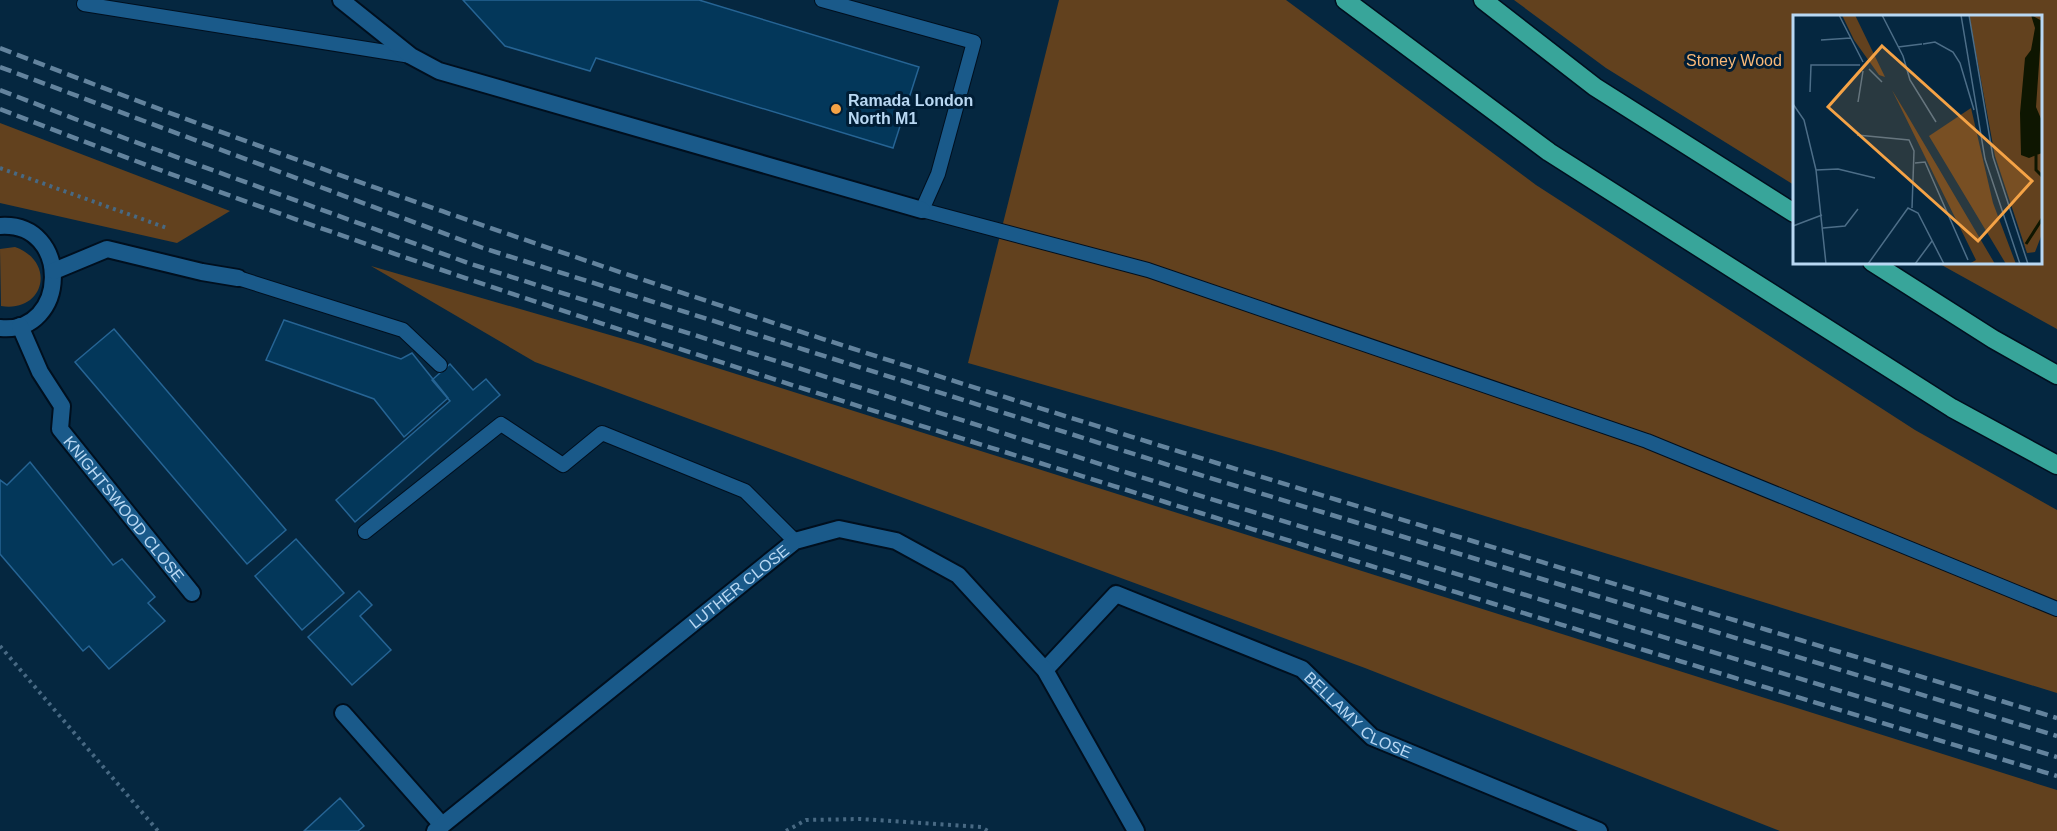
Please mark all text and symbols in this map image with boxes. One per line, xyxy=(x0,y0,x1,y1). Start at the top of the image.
inset map xyxy=(1793,15,2042,264)
park label: Stoney Wood xyxy=(1686,52,1782,69)
place label: Ramada London North M1 xyxy=(848,92,973,127)
marker: Ramada London North M1 xyxy=(829,102,843,116)
street label: KNIGHTSWOOD CLOSE xyxy=(61,433,188,585)
street label: LUTHER CLOSE xyxy=(686,541,792,631)
street label: BELLAMY CLOSE xyxy=(1301,668,1414,761)

